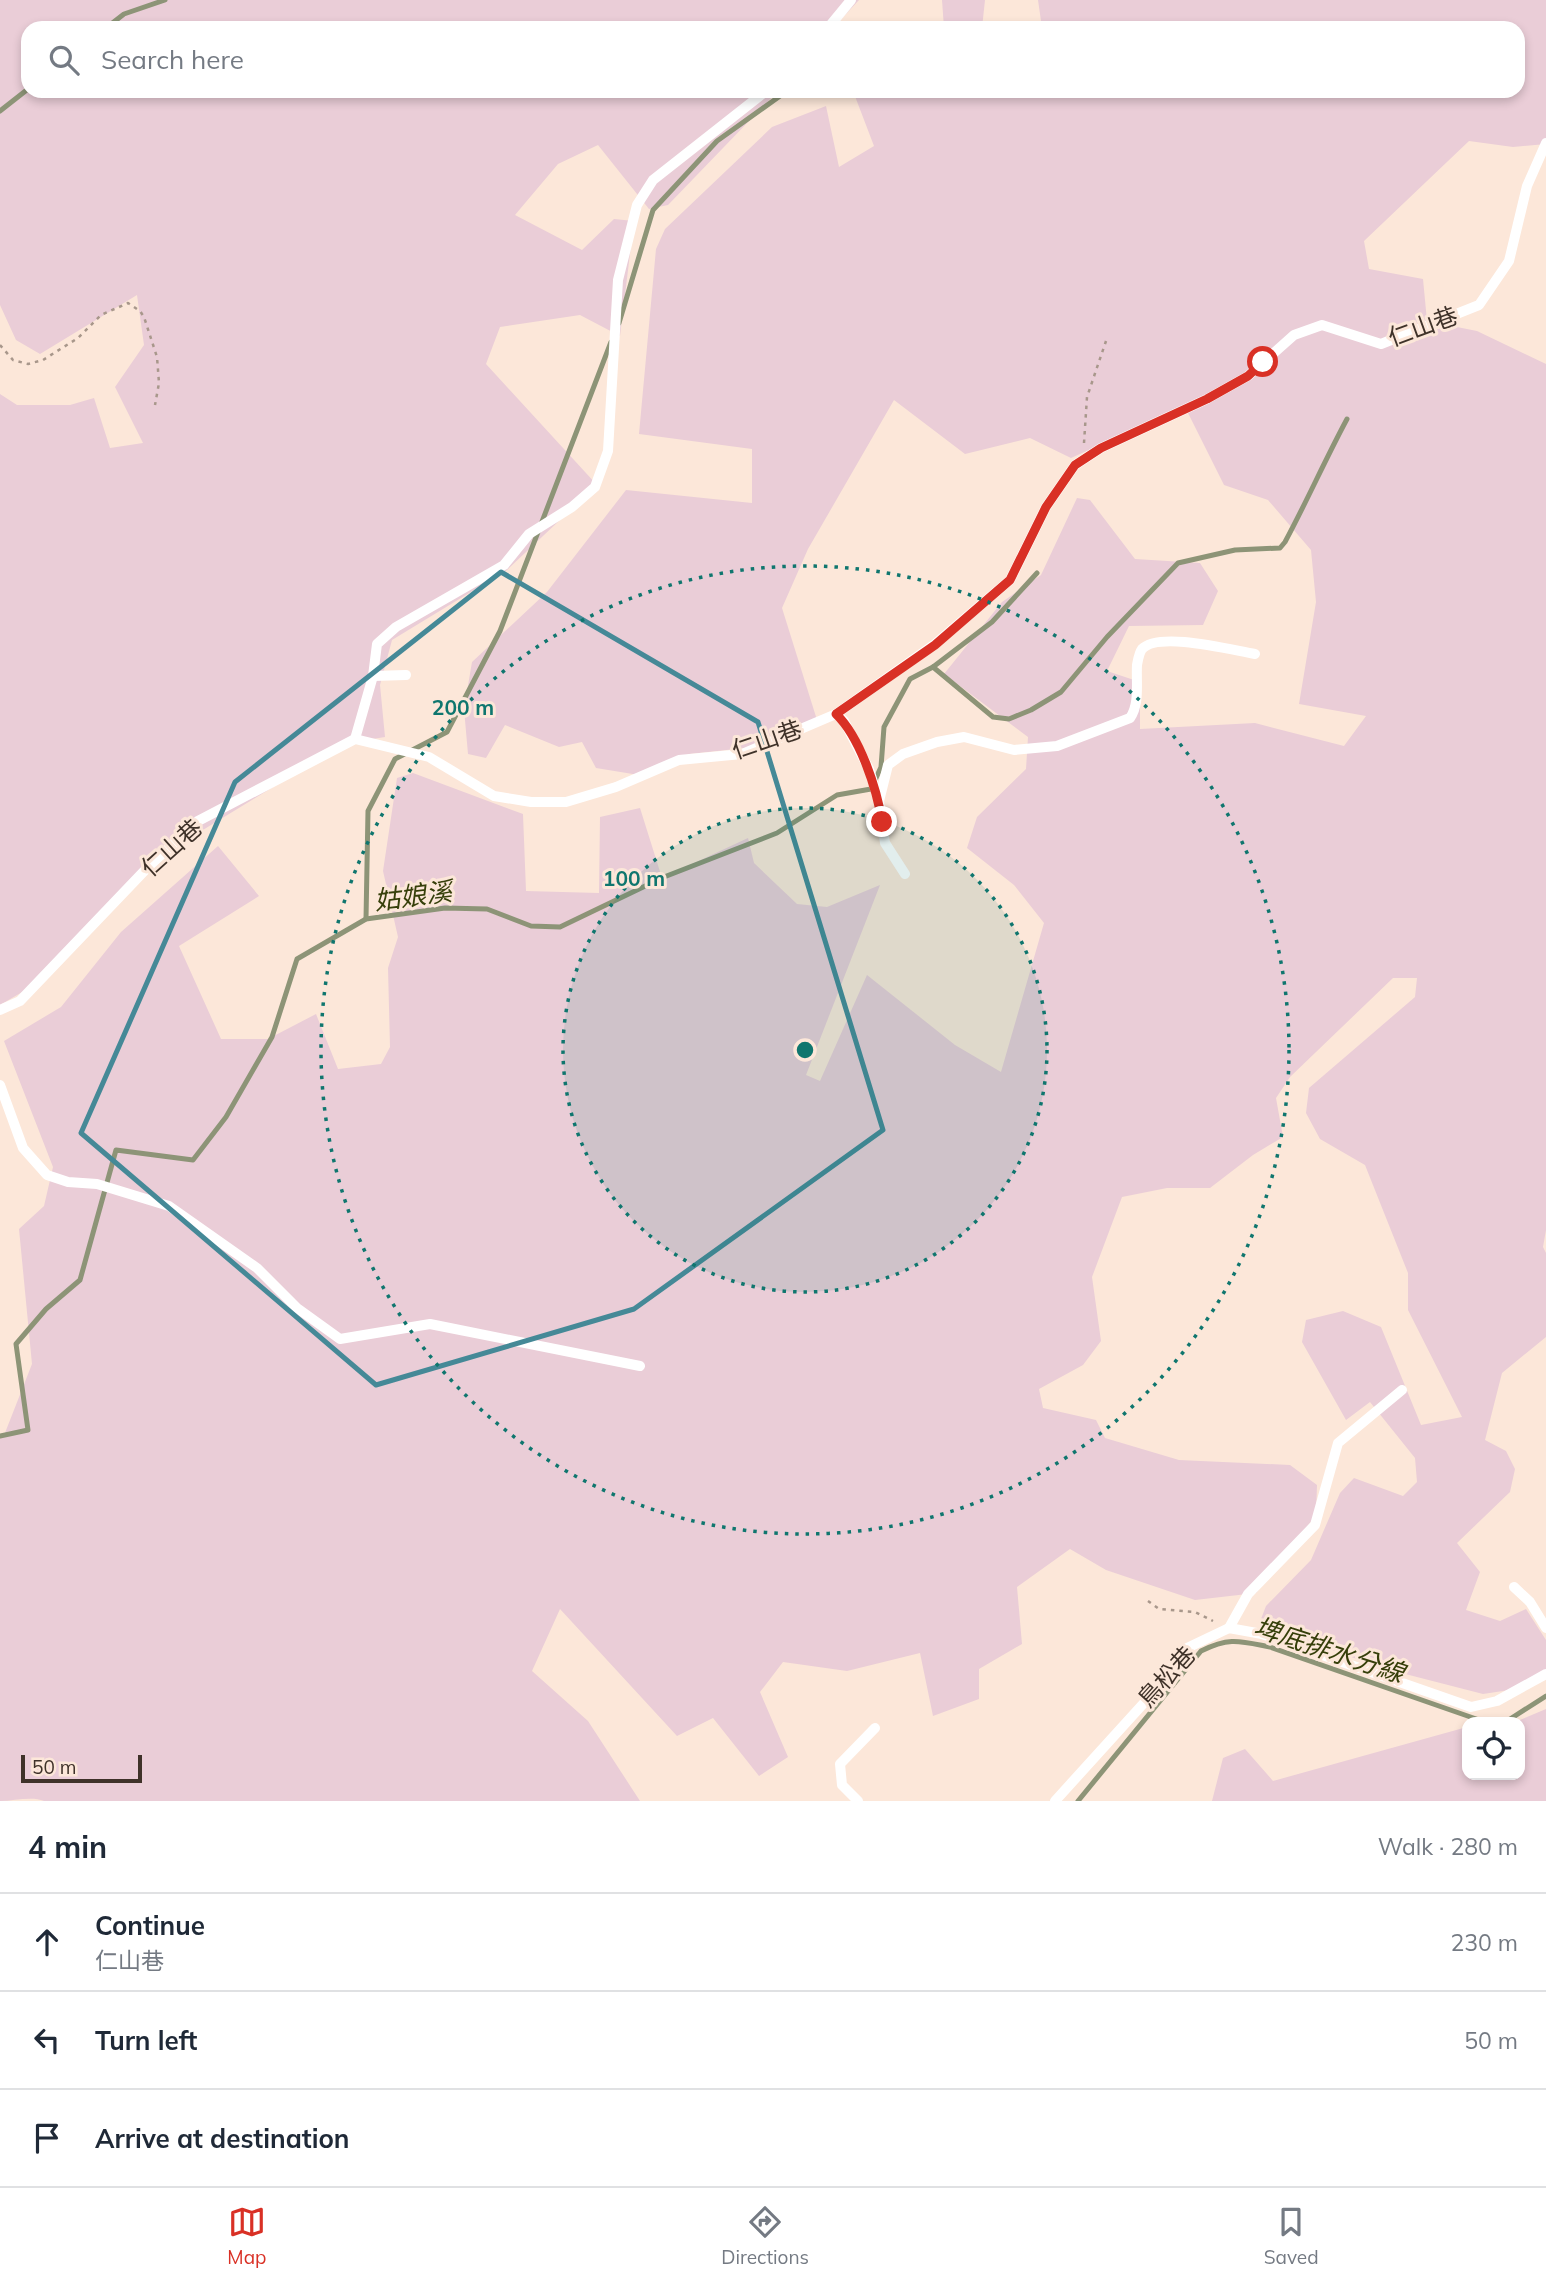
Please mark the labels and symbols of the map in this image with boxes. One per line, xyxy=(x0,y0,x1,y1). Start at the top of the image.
street label: 仁山巷 xyxy=(1384,300,1462,352)
route start xyxy=(1247,346,1278,377)
text: 200 m xyxy=(432,694,494,720)
street label: 仁山巷 xyxy=(728,713,806,765)
route end xyxy=(866,806,897,837)
street label: 仁山巷 xyxy=(135,812,208,882)
text: 100 m xyxy=(603,865,665,891)
water label: 姑娘溪 xyxy=(372,874,458,917)
centre of rings xyxy=(793,1038,817,1062)
water label: 埤底排水分線 xyxy=(1250,1610,1411,1690)
street label: 鳥松巷 xyxy=(1131,1640,1201,1713)
scale bar xyxy=(21,1752,142,1784)

